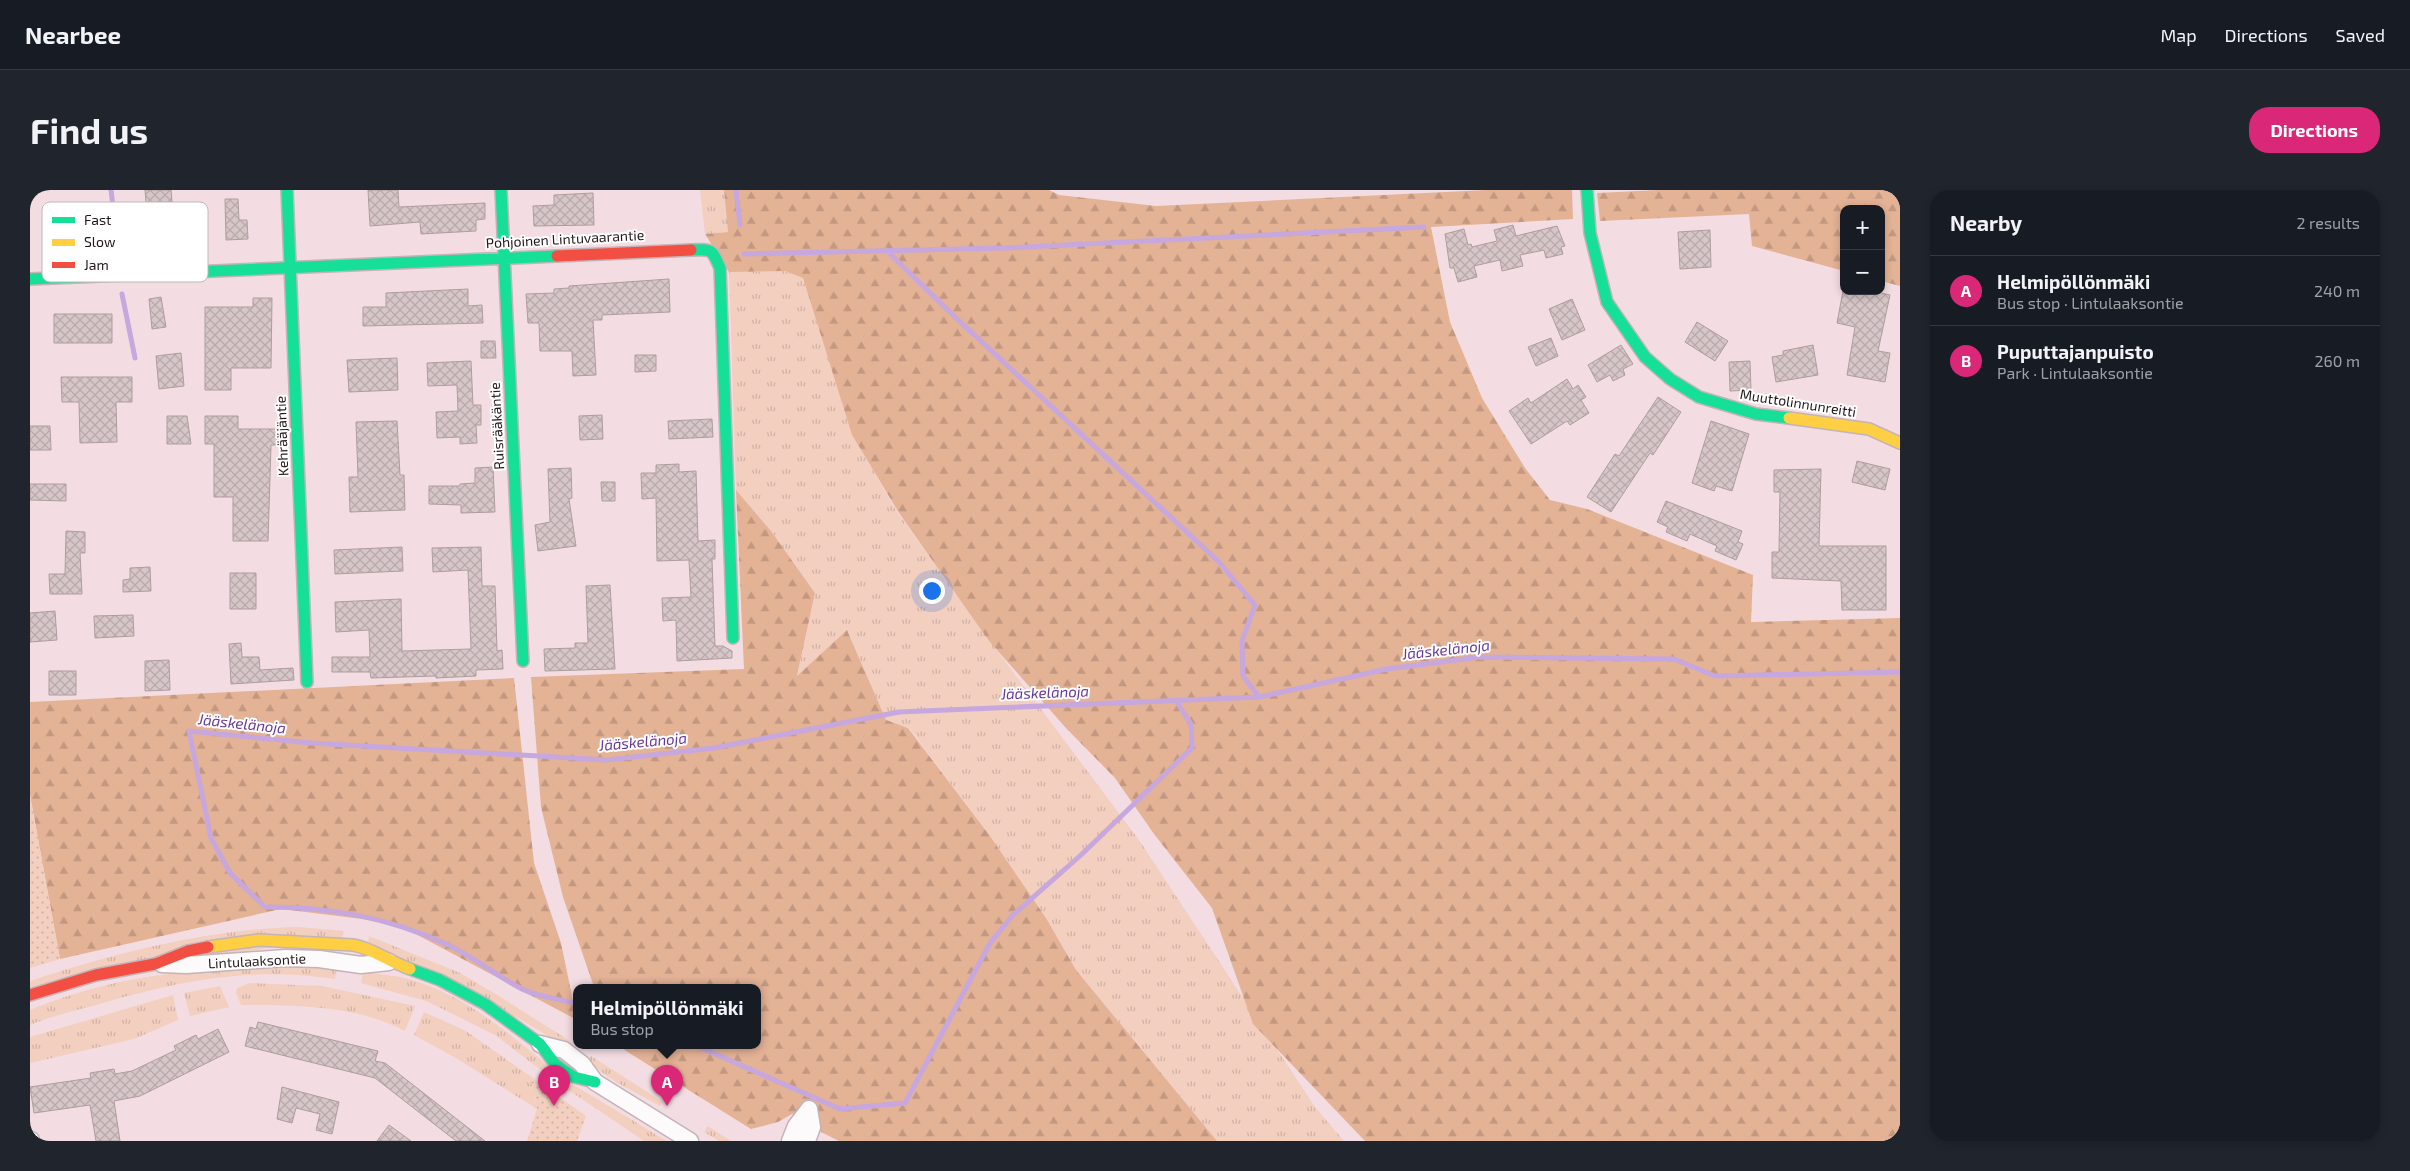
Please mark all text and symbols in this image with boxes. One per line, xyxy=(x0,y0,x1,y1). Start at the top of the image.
text: Nearbee xyxy=(25,20,121,49)
text: Map xyxy=(2160,24,2197,46)
text: Directions xyxy=(2225,24,2308,46)
text: Saved xyxy=(2336,24,2385,46)
button: Directions xyxy=(2249,107,2380,153)
text: Find us xyxy=(30,109,148,151)
legend xyxy=(42,202,208,282)
map controls xyxy=(1840,205,1885,295)
button: + xyxy=(1840,205,1885,250)
text: Nearby xyxy=(1950,210,2022,235)
text: Fast xyxy=(84,211,111,228)
text: 2 results xyxy=(2297,213,2360,232)
street label: Pohjoinen Lintuvaarantie xyxy=(485,226,645,251)
text: Slow xyxy=(84,233,116,250)
button: − xyxy=(1840,250,1885,295)
text: Jam xyxy=(84,256,109,273)
text: Helmipöllönmäki xyxy=(1997,270,2150,293)
text: A xyxy=(1961,281,1971,300)
text: 240 m xyxy=(2314,281,2360,300)
text: Bus stop · Lintulaaksontie xyxy=(1997,293,2184,312)
text: Puputtajanpuisto xyxy=(1997,340,2154,363)
text: B xyxy=(1961,351,1971,370)
text: 260 m xyxy=(2315,351,2360,370)
text: Park · Lintulaaksontie xyxy=(1997,363,2153,382)
street label: Ruisrääkäntie xyxy=(486,382,507,470)
street label: Muuttolinnunreitti xyxy=(1739,385,1857,420)
street label: Kehrääjäntie xyxy=(272,396,291,476)
your location xyxy=(919,578,945,604)
water label: Jääskelänoja xyxy=(1400,635,1491,664)
water label: Jääskelänoja xyxy=(1000,681,1089,704)
water label: Jääskelänoja xyxy=(196,709,287,738)
water label: Jääskelänoja xyxy=(597,728,688,755)
street label: Lintulaaksontie xyxy=(207,949,306,972)
popup xyxy=(573,984,761,1049)
text: Helmipöllönmäki xyxy=(590,996,744,1019)
text: Bus stop xyxy=(590,1019,654,1038)
pin: B xyxy=(538,1065,570,1106)
pin: A xyxy=(651,1065,683,1106)

